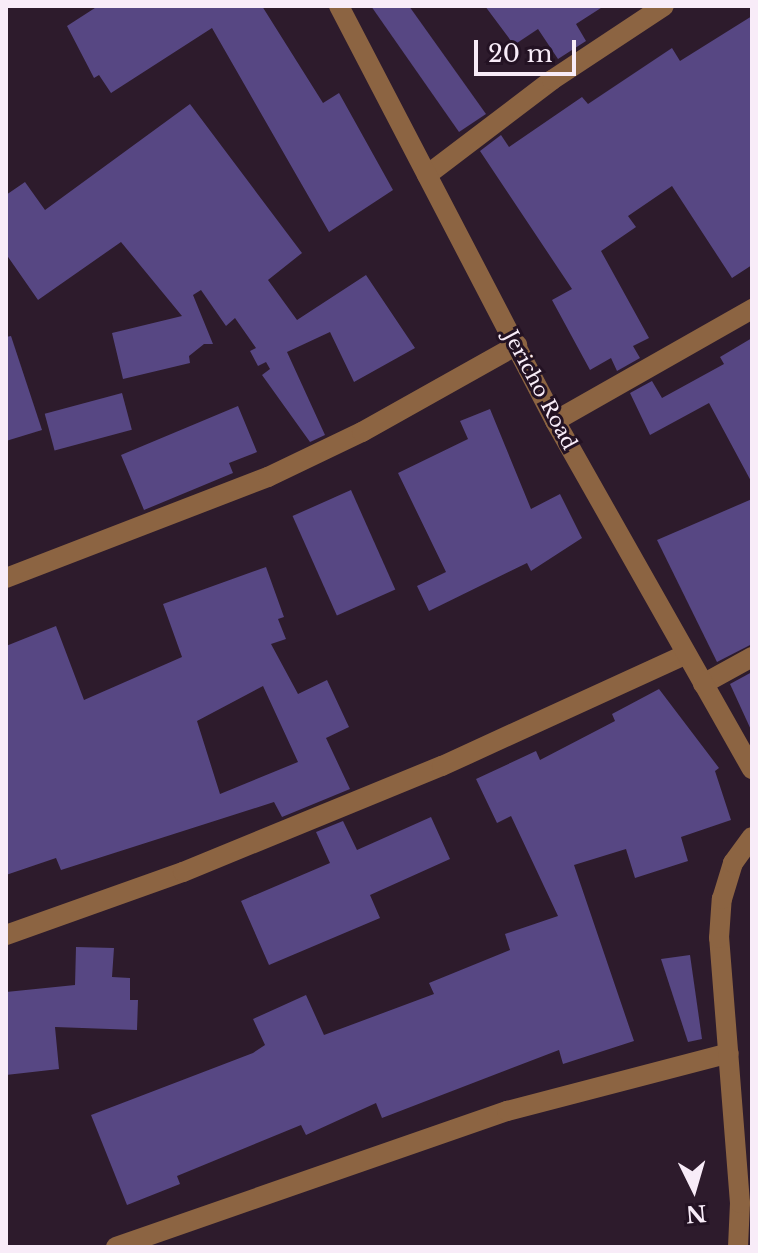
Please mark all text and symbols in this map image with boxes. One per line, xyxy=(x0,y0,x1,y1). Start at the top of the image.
scale bar xyxy=(478,24,580,74)
text: 20 m xyxy=(488,39,553,68)
street label: Jericho Road xyxy=(498,326,582,454)
north arrow xyxy=(654,1149,734,1229)
text: N xyxy=(685,1199,708,1228)

